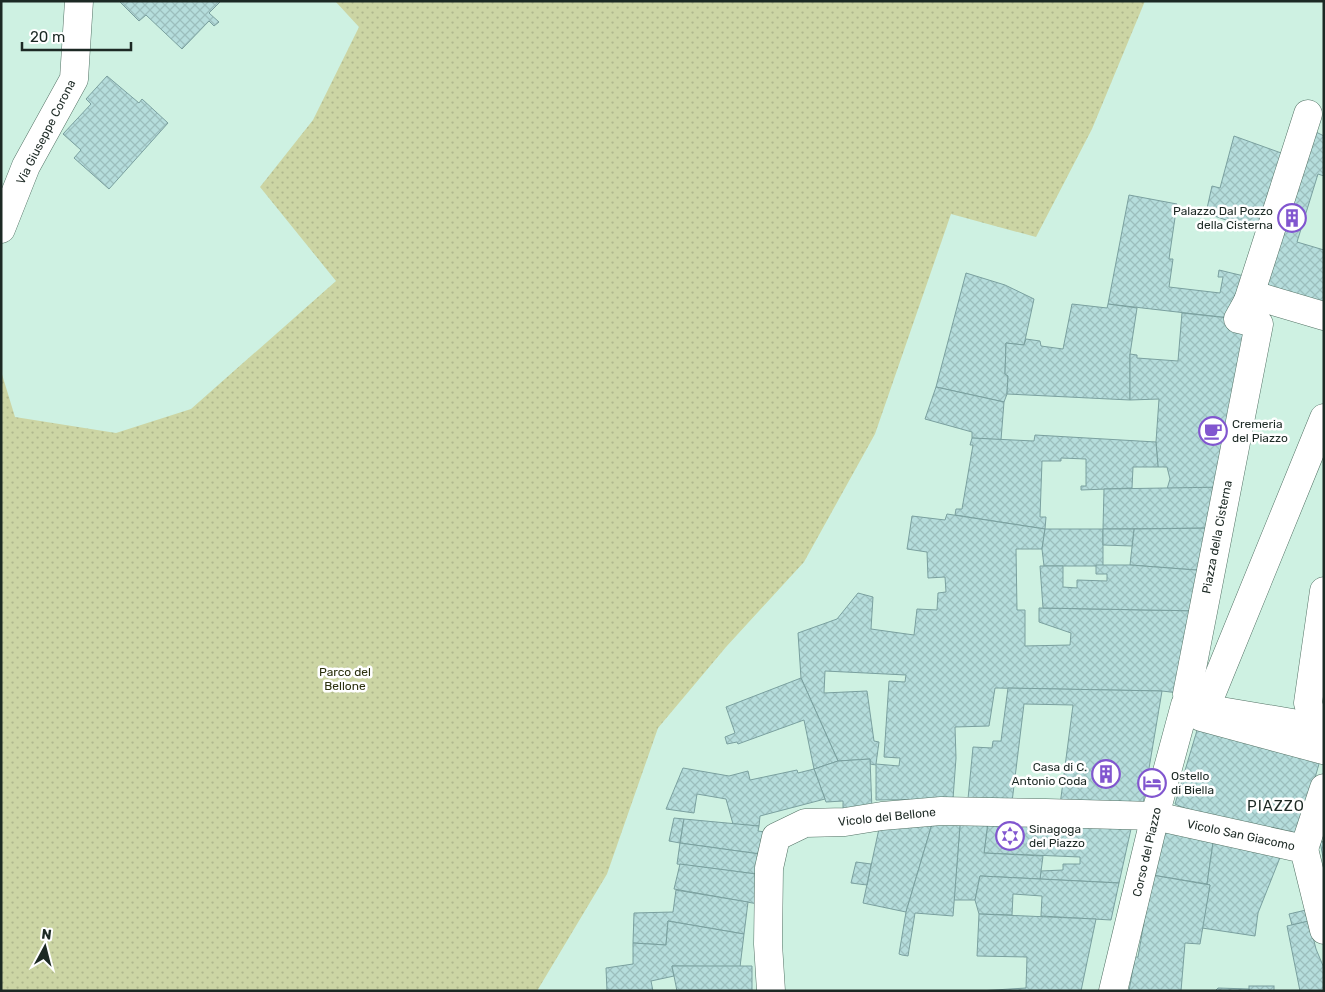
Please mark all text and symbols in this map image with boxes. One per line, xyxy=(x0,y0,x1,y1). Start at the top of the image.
scale bar xyxy=(22,20,131,52)
text: 20 m xyxy=(30,28,65,46)
street label: Via Giuseppe Corona xyxy=(14,77,78,187)
building icon: Palazzo Dal Pozzo della Cisterna xyxy=(1277,203,1307,233)
place label: Palazzo Dal Pozzo della Cisterna xyxy=(1173,204,1273,232)
cafe icon: Cremeria del Piazzo xyxy=(1198,416,1228,446)
place label: Cremeria del Piazzo xyxy=(1232,417,1288,445)
street label: Piazza della Cisterna xyxy=(1199,479,1235,595)
park label: Parco del Bellone xyxy=(319,665,371,693)
building icon: Casa di C. Antonio Coda xyxy=(1091,759,1121,789)
place label: Casa di C. Antonio Coda xyxy=(1012,760,1087,788)
hotel icon: Ostello di Biella xyxy=(1137,768,1167,798)
place label: Ostello di Biella xyxy=(1171,769,1214,797)
district label: PIAZZO xyxy=(1247,797,1305,815)
street label: Vicolo del Bellone xyxy=(837,805,937,829)
street label: Corso del Piazzo xyxy=(1130,806,1164,898)
street label: Vicolo San Giacomo xyxy=(1186,817,1296,853)
synagogue icon: Sinagoga del Piazzo xyxy=(995,821,1025,851)
place label: Sinagoga del Piazzo xyxy=(1029,822,1085,850)
north arrow xyxy=(20,922,70,972)
text: N xyxy=(40,926,53,944)

